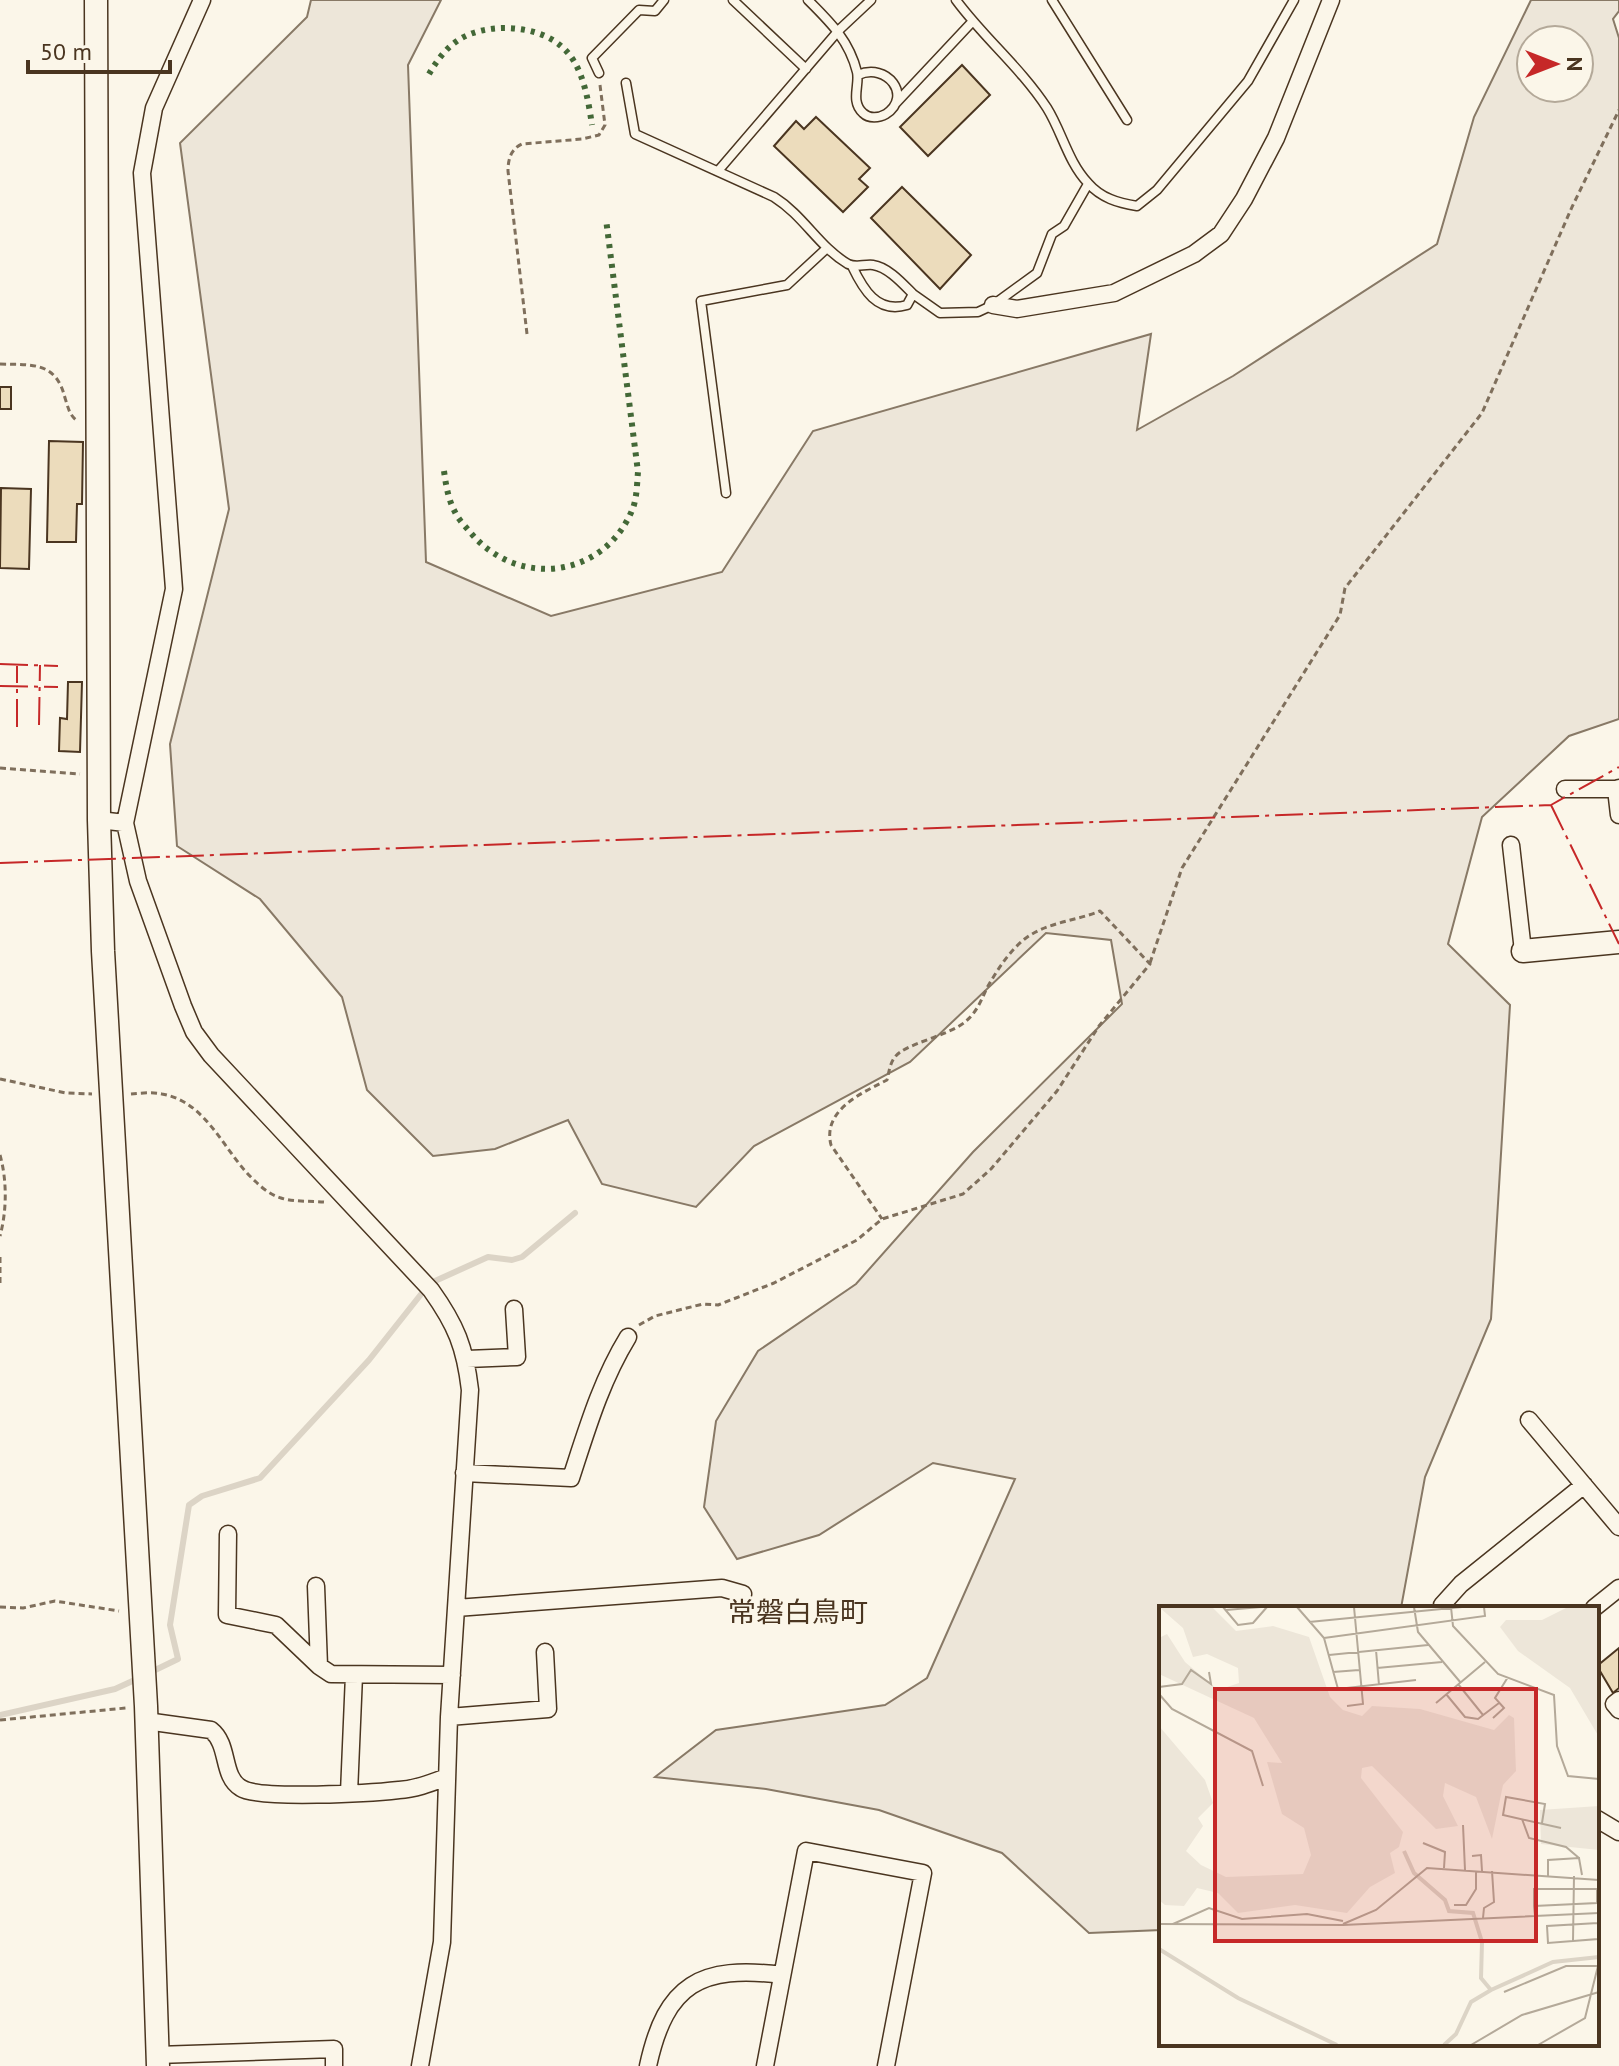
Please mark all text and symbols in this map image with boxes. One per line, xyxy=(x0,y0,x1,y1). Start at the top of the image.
scale bar xyxy=(28,24,170,74)
north arrow xyxy=(1515,24,1595,104)
text: 50 m xyxy=(40,36,92,67)
text: N xyxy=(1561,57,1589,71)
district label: 常磐白鳥町 xyxy=(728,1593,868,1630)
inset map xyxy=(1159,1606,1599,2046)

